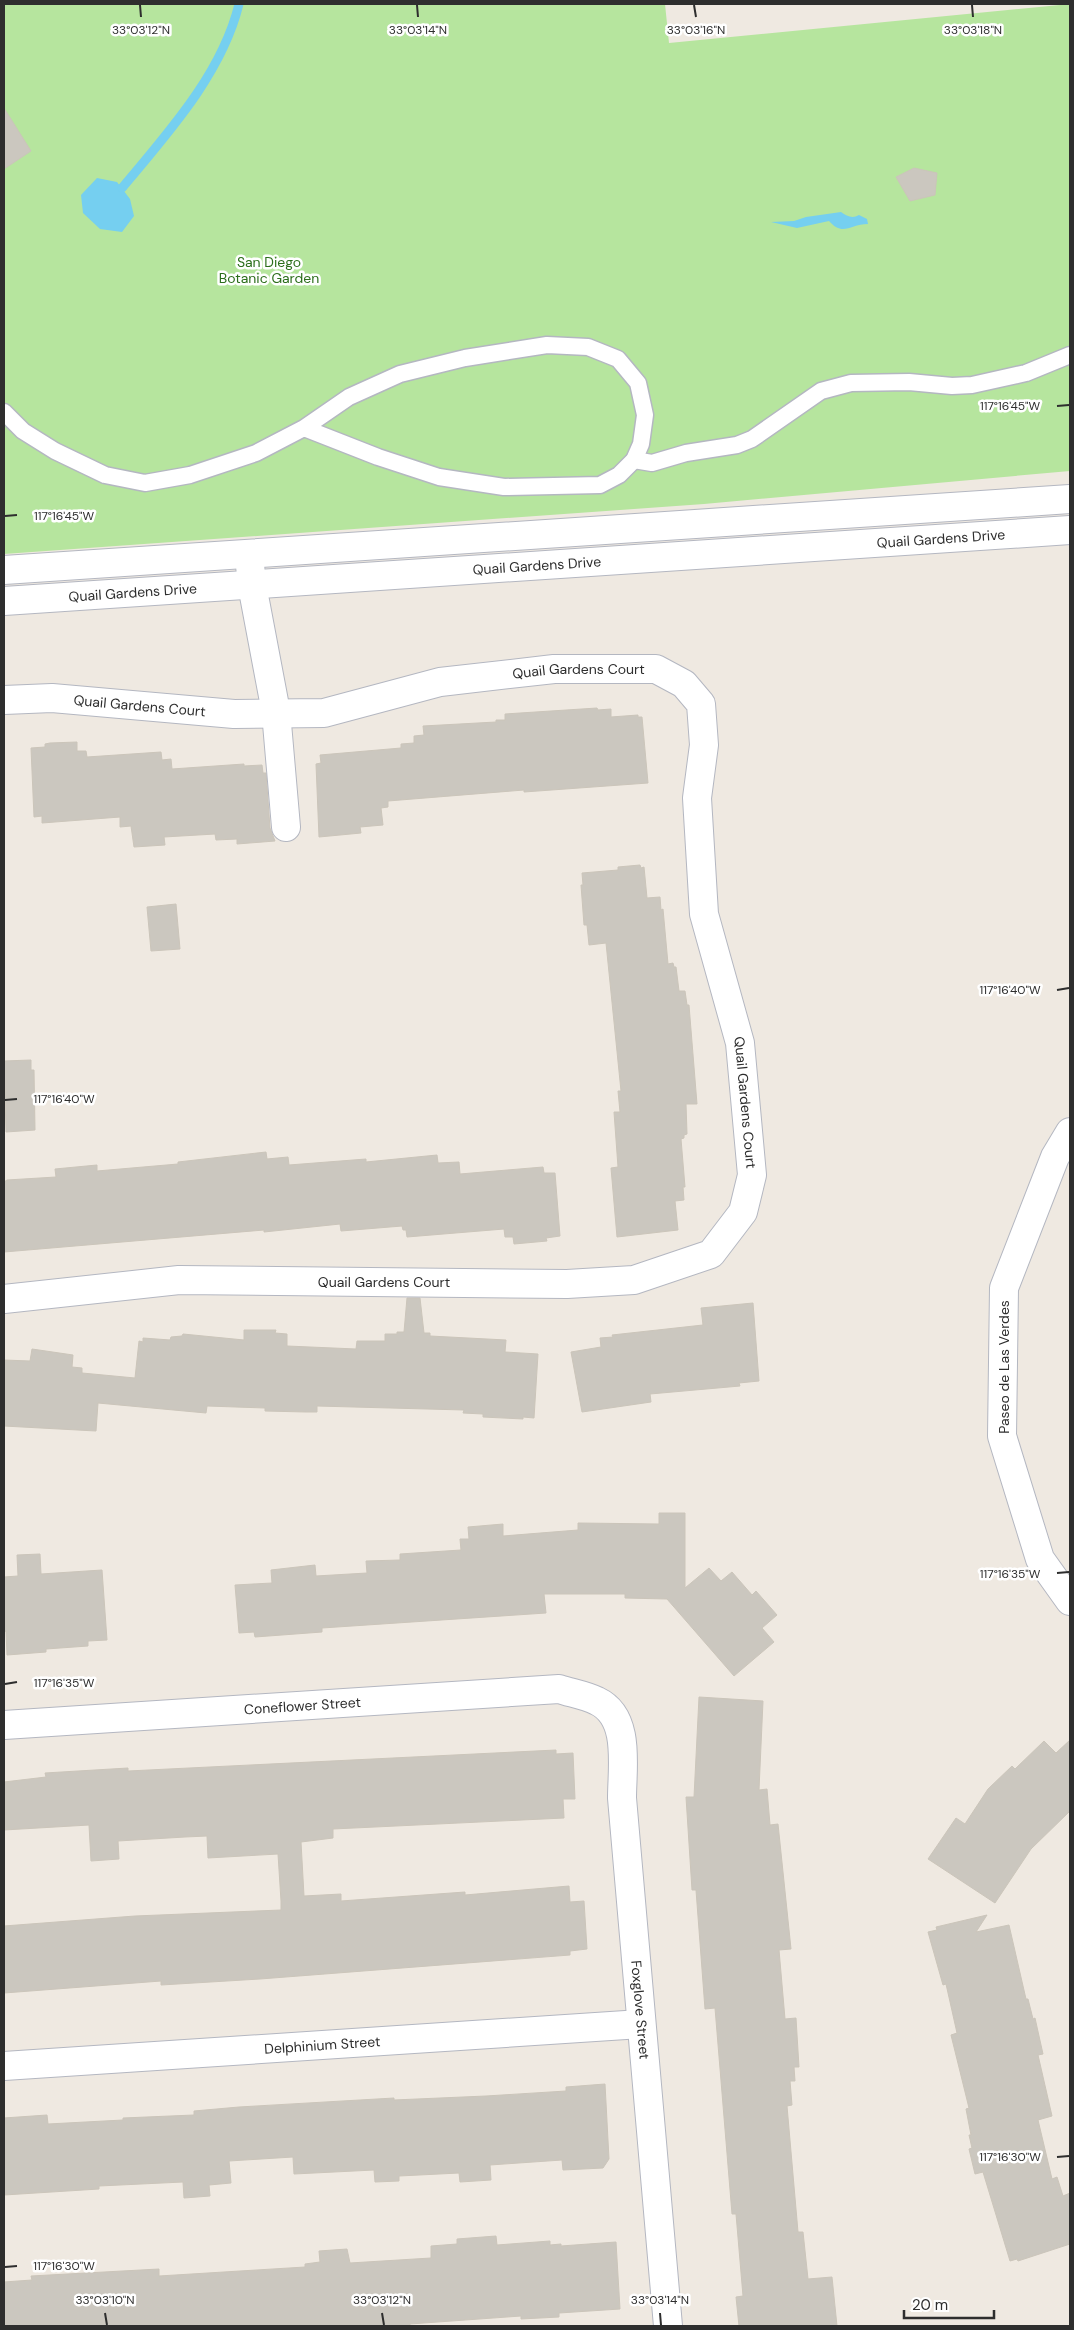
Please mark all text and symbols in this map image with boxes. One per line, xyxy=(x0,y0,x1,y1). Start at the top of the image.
text: 33°03'12"N xyxy=(112,22,170,38)
text: 33°03'14"N xyxy=(389,22,447,38)
text: 33°03'16"N xyxy=(667,22,725,38)
text: 33°03'18"N xyxy=(944,22,1002,38)
park label: San Diego Botanic Garden xyxy=(219,253,319,287)
text: 117°16'45"W xyxy=(980,398,1040,414)
text: 117°16'45"W xyxy=(34,508,94,524)
street label: Quail Gardens Drive xyxy=(876,525,1006,552)
street label: Quail Gardens Drive xyxy=(472,552,602,579)
street label: Quail Gardens Drive xyxy=(68,579,198,606)
street label: Quail Gardens Court xyxy=(511,660,645,683)
street label: Quail Gardens Court xyxy=(73,691,206,720)
text: 117°16'40"W xyxy=(979,982,1041,998)
street label: Quail Gardens Court xyxy=(730,1034,760,1169)
text: 117°16'40"W xyxy=(33,1091,95,1107)
street label: Quail Gardens Court xyxy=(318,1273,450,1291)
street label: Paseo de Las Verdes xyxy=(995,1300,1013,1434)
text: 117°16'35"W xyxy=(980,1566,1041,1582)
text: 117°16'35"W xyxy=(34,1675,95,1691)
street label: Coneflower Street xyxy=(243,1693,361,1718)
street label: Foxglove Street xyxy=(627,1959,654,2060)
street label: Delphinium Street xyxy=(264,2032,381,2058)
text: 117°16'30"W xyxy=(979,2149,1041,2165)
text: 117°16'30"W xyxy=(33,2258,95,2274)
scale bar xyxy=(904,2288,994,2320)
text: 33°03'10"N xyxy=(75,2292,135,2308)
text: 33°03'12"N xyxy=(353,2292,411,2308)
text: 33°03'14"N xyxy=(631,2292,689,2308)
text: 20 m xyxy=(912,2295,948,2315)

